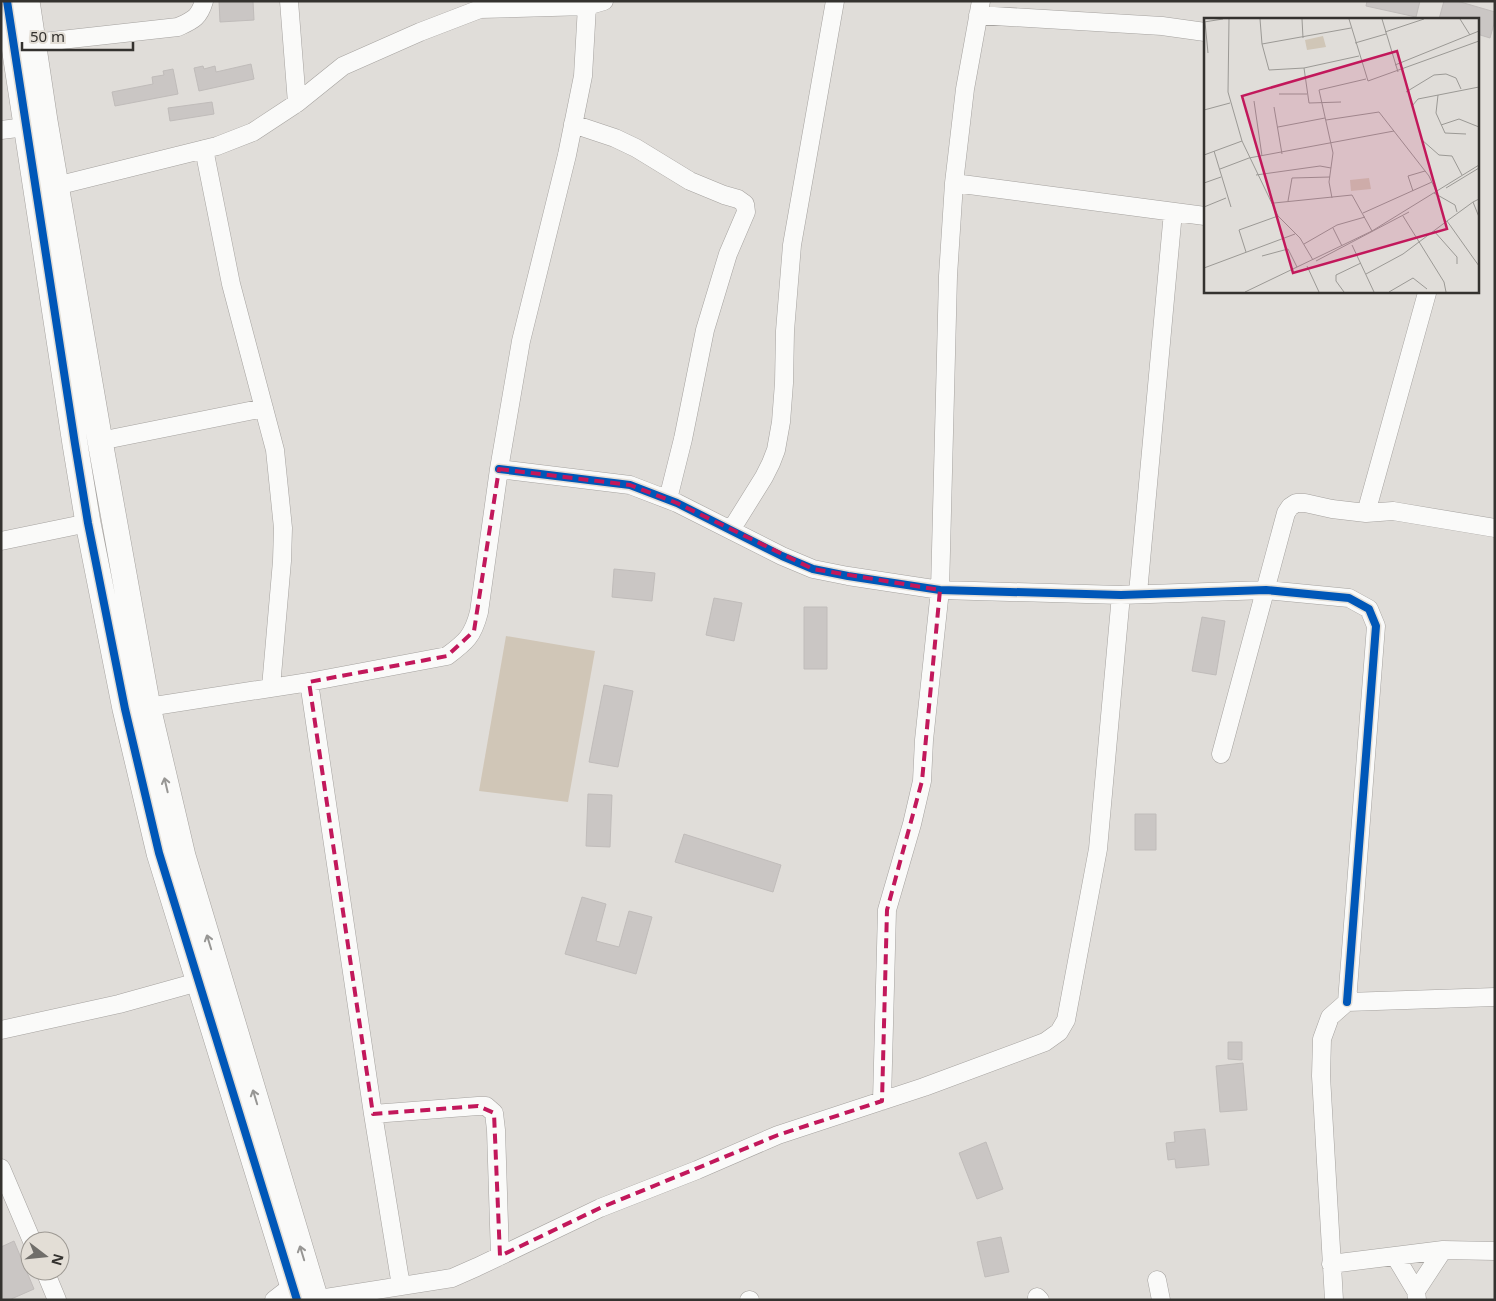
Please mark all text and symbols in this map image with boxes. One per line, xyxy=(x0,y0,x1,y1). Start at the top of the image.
inset map xyxy=(1204,18,1478,292)
scale bar xyxy=(22,20,134,52)
text: 50 m xyxy=(30,26,65,46)
one-way arrow xyxy=(160,778,170,794)
one-way arrow xyxy=(203,934,213,950)
one-way arrow xyxy=(250,1090,260,1106)
north arrow xyxy=(20,1231,70,1281)
one-way arrow xyxy=(297,1245,307,1261)
text: N xyxy=(47,1252,69,1268)

